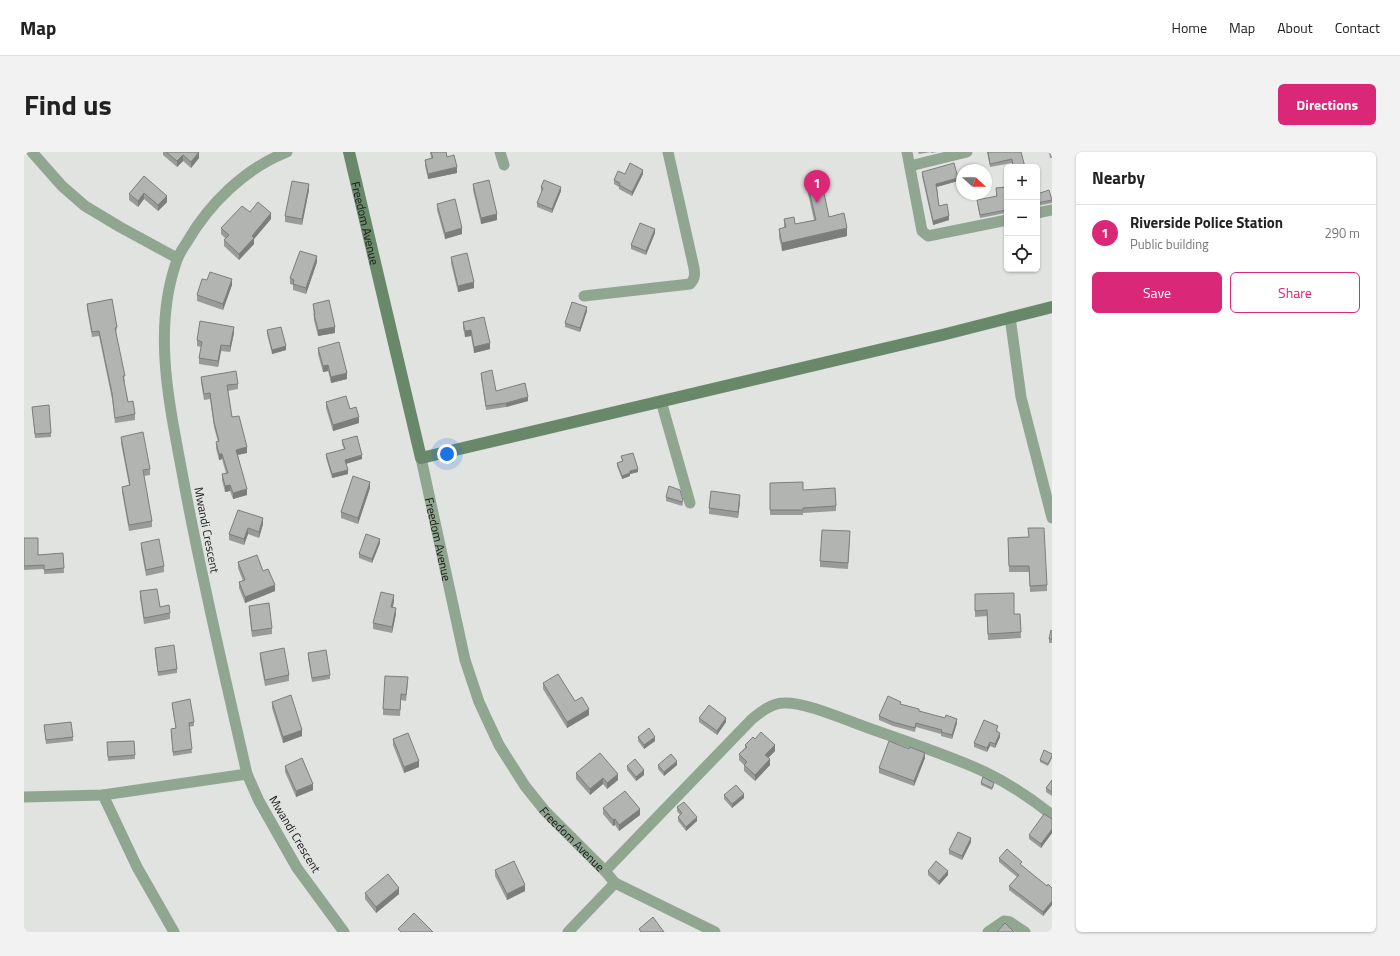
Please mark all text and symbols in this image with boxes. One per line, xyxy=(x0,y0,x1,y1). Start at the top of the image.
text: Map xyxy=(20,13,56,42)
text: Home xyxy=(1172,17,1207,38)
text: Map xyxy=(1229,17,1255,38)
text: About xyxy=(1277,17,1313,38)
text: Contact xyxy=(1335,17,1380,38)
text: Find us xyxy=(24,83,112,126)
button: Directions xyxy=(1278,84,1376,125)
north arrow xyxy=(956,164,992,200)
map controls xyxy=(1004,164,1040,272)
button: + xyxy=(1004,164,1040,200)
text: Nearby xyxy=(1092,165,1145,191)
pin: 1 xyxy=(804,170,830,203)
street label: Freedom Avenue xyxy=(347,179,385,267)
button: − xyxy=(1004,200,1040,236)
text: Riverside Police Station xyxy=(1130,211,1283,234)
text: 1 xyxy=(1101,223,1109,243)
text: 290 m xyxy=(1324,223,1360,243)
text: Public building xyxy=(1130,234,1209,254)
button: locate xyxy=(1004,236,1040,272)
button: Save xyxy=(1092,272,1222,313)
button: Share xyxy=(1230,272,1360,313)
your location xyxy=(437,444,457,464)
street label: Mwandi Crescent xyxy=(189,485,225,575)
street label: Freedom Avenue xyxy=(420,495,457,583)
street label: Mwandi Crescent xyxy=(264,792,326,877)
street label: Freedom Avenue xyxy=(535,802,609,875)

